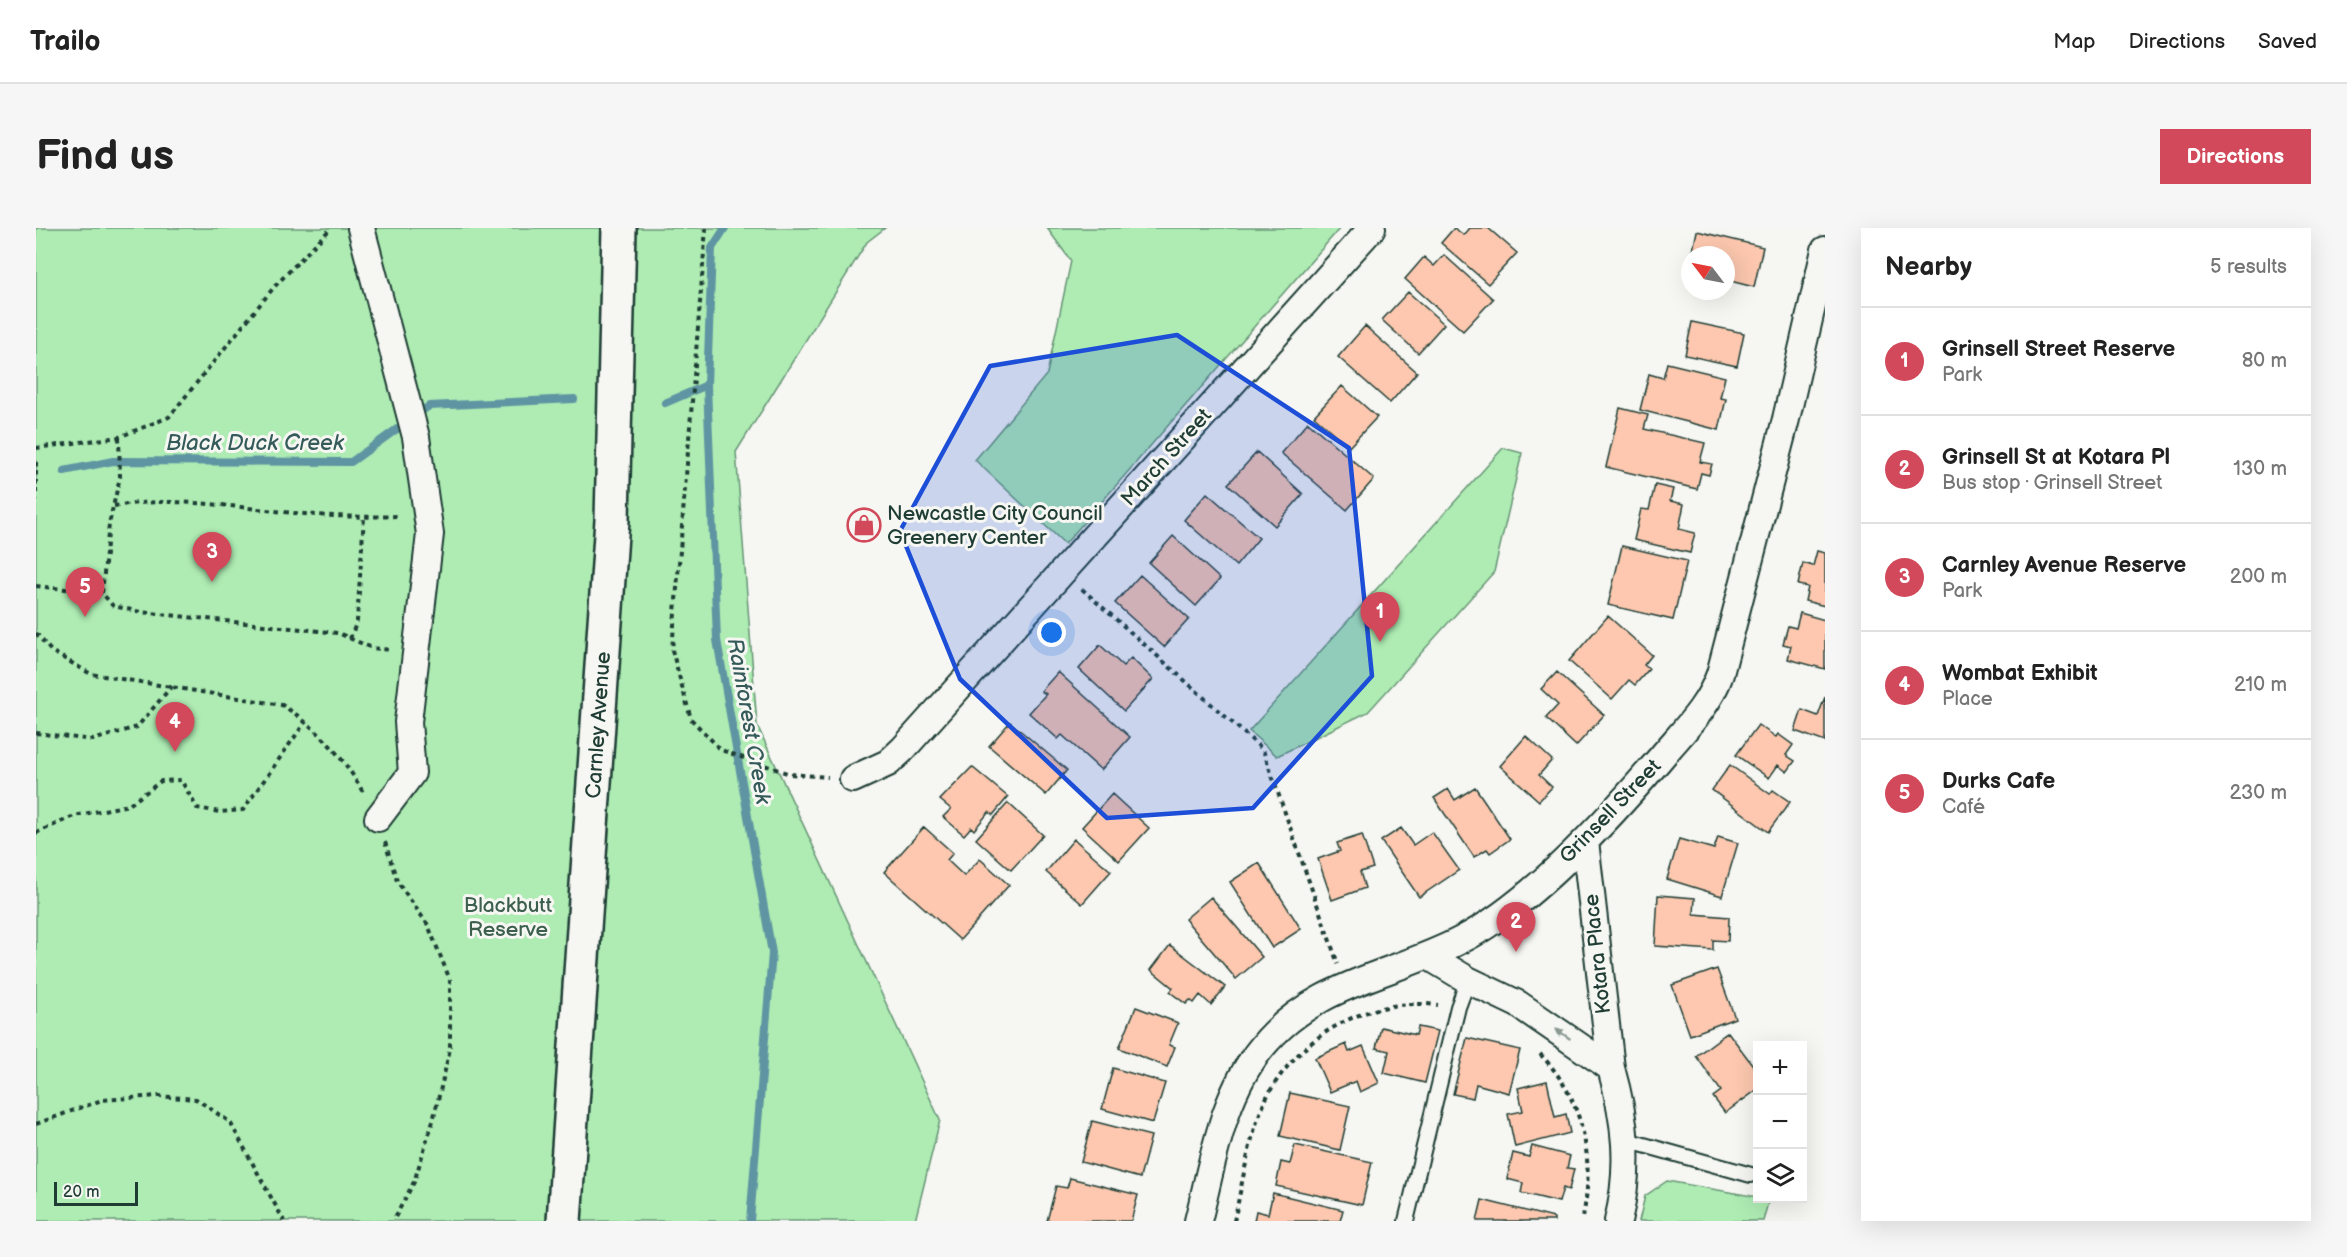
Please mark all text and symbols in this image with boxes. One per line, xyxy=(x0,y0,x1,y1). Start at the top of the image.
text: Trailo xyxy=(30,25,101,58)
text: Map xyxy=(2053,29,2096,54)
text: Directions xyxy=(2129,29,2225,54)
text: Saved xyxy=(2258,29,2317,54)
button: Directions xyxy=(2160,129,2311,184)
text: Find us xyxy=(36,131,174,182)
north arrow xyxy=(1681,246,1735,300)
text: Nearby xyxy=(1885,252,1972,283)
text: 5 results xyxy=(2210,255,2287,279)
text: Grinsell Street Reserve xyxy=(1942,336,2175,363)
text: 1 xyxy=(1900,349,1909,373)
text: 80 m xyxy=(2242,349,2287,373)
text: Park xyxy=(1942,363,1982,387)
street label: March Street xyxy=(1116,403,1217,511)
water label: Black Duck Creek xyxy=(166,430,345,457)
text: Grinsell St at Kotara Pl xyxy=(1942,444,2170,471)
text: 2 xyxy=(1899,457,1910,481)
text: 130 m xyxy=(2233,457,2287,481)
text: Bus stop · Grinsell Street xyxy=(1942,471,2162,495)
place label: Newcastle City Council Greenery Center xyxy=(887,501,1103,550)
shop icon: Newcastle City Council Greenery Center xyxy=(846,507,882,543)
pin: 3 xyxy=(192,532,231,582)
text: Carnley Avenue Reserve xyxy=(1942,552,2186,579)
text: 3 xyxy=(1899,565,1910,589)
text: 200 m xyxy=(2230,565,2287,589)
pin: 5 xyxy=(65,568,104,617)
text: Park xyxy=(1942,579,1982,603)
pin: 1 xyxy=(1360,592,1400,642)
your location xyxy=(1037,618,1066,647)
water label: Rainforest Creek xyxy=(721,636,777,808)
street label: Carnley Avenue xyxy=(581,651,616,799)
text: Wombat Exhibit xyxy=(1942,660,2098,687)
text: 4 xyxy=(1899,673,1910,697)
text: 210 m xyxy=(2234,673,2287,697)
text: Place xyxy=(1942,687,1993,711)
pin: 4 xyxy=(156,702,194,752)
street label: Grinsell Street xyxy=(1554,754,1667,869)
text: Durks Cafe xyxy=(1942,768,2055,795)
text: 5 xyxy=(1899,781,1910,805)
text: 230 m xyxy=(2230,781,2287,805)
text: Café xyxy=(1942,795,1985,819)
park label: Blackbutt Reserve xyxy=(464,893,553,942)
street label: Kotara Place xyxy=(1579,893,1616,1015)
pin: 2 xyxy=(1496,902,1536,952)
one-way arrow xyxy=(1555,1029,1571,1040)
map controls xyxy=(1753,1041,1807,1203)
button: + xyxy=(1753,1041,1807,1095)
button: − xyxy=(1753,1095,1807,1149)
button: layers xyxy=(1753,1149,1807,1203)
scale bar xyxy=(54,1179,138,1206)
text: 20 m xyxy=(63,1183,99,1202)

